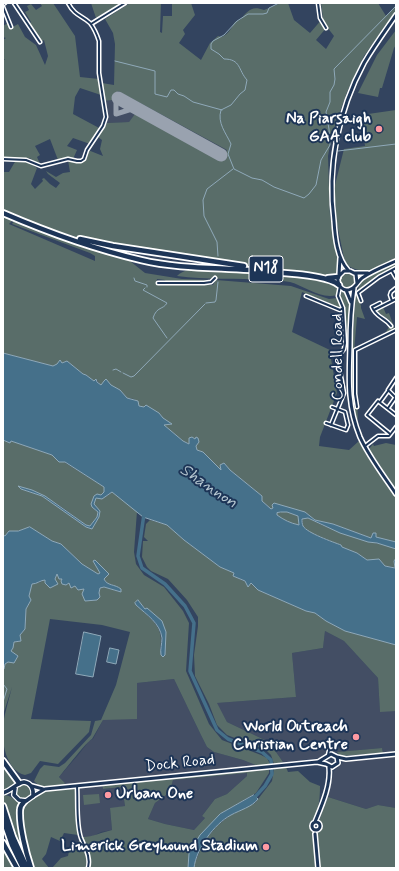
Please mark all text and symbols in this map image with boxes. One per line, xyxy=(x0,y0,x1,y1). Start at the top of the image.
place label: Na Piarsaigh GAA club xyxy=(286,110,371,148)
marker: Na Piarsaigh GAA club xyxy=(374,124,384,134)
road number: N18 xyxy=(249,256,283,282)
street label: Condell Road xyxy=(329,314,349,400)
water label: Shannon xyxy=(175,460,241,514)
place label: World Outreach Christian Centre xyxy=(233,718,348,756)
marker: World Outreach Christian Centre xyxy=(351,732,361,742)
street label: Dock Road xyxy=(144,751,216,777)
place label: Urban One xyxy=(116,785,193,805)
marker: Urban One xyxy=(103,790,113,800)
place label: Limerick Greyhound Stadium xyxy=(61,837,258,857)
marker: Limerick Greyhound Stadium xyxy=(261,842,271,852)

